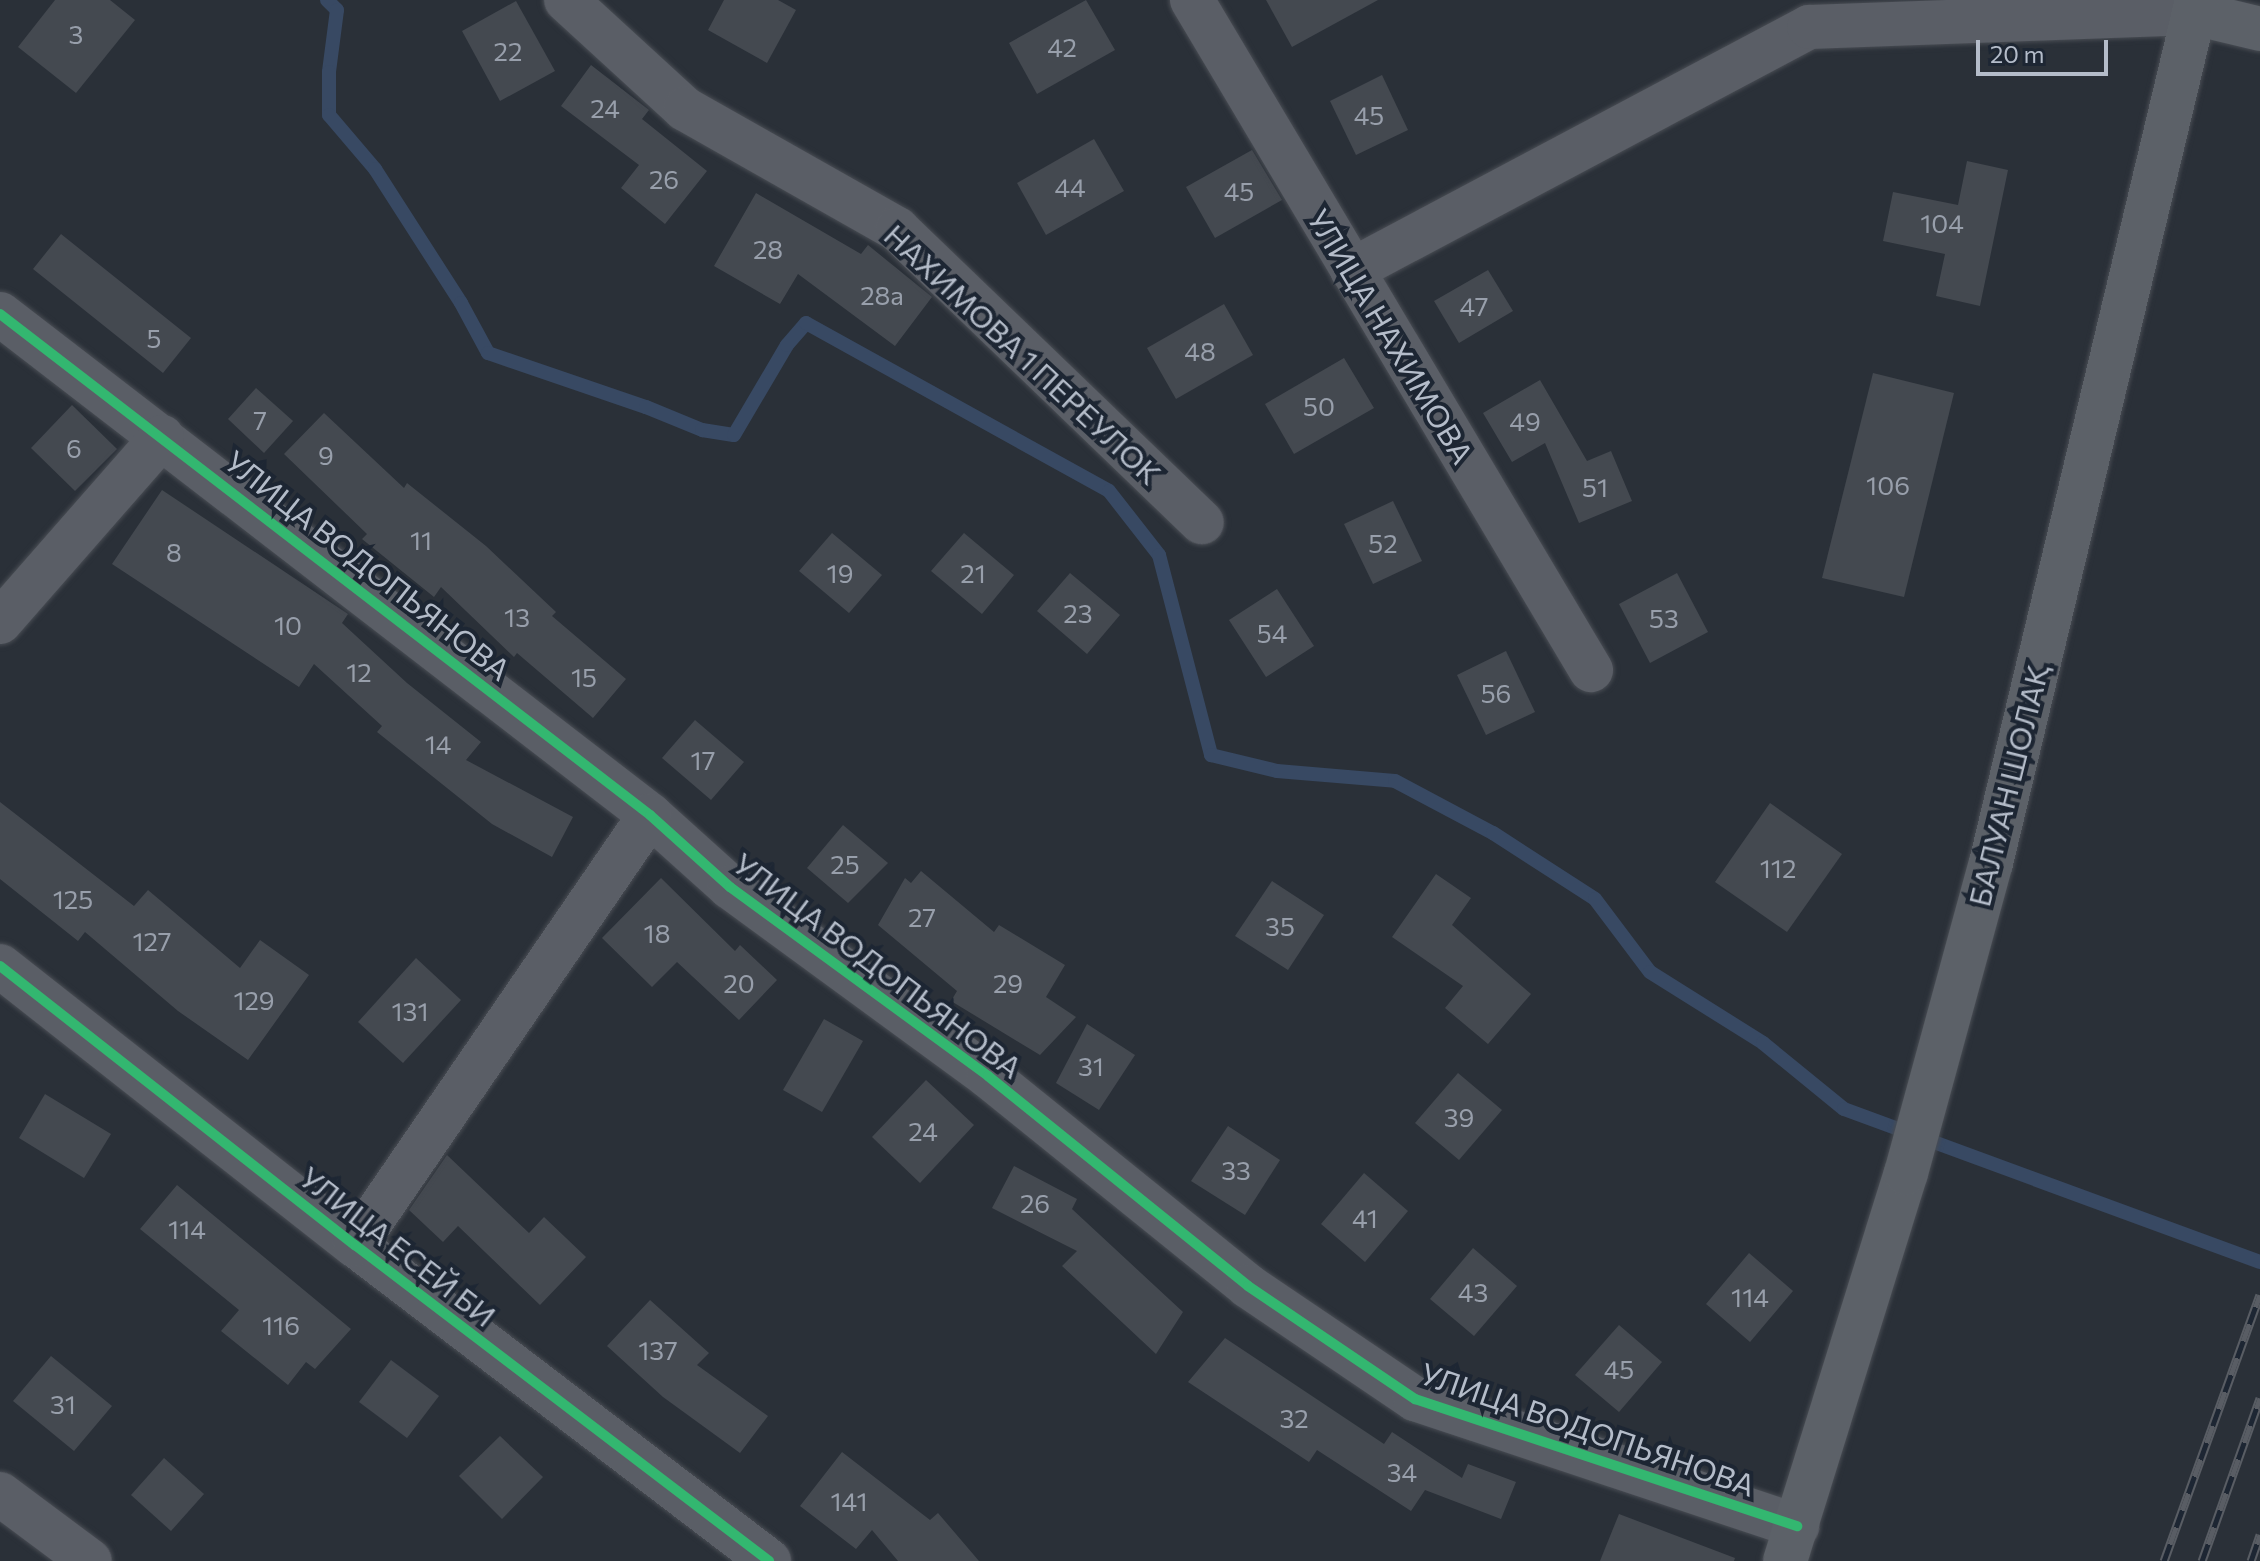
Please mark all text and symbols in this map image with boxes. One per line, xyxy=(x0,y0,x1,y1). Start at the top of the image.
house number: 3 xyxy=(69,18,83,50)
scale bar xyxy=(1980,24,2112,74)
house number: 42 xyxy=(1047,31,1077,63)
house number: 22 xyxy=(494,35,522,67)
text: 20 m xyxy=(1990,39,2044,68)
house number: 24 xyxy=(590,92,620,124)
house number: 45 xyxy=(1354,99,1384,131)
house number: 26 xyxy=(649,163,679,195)
house number: 44 xyxy=(1054,171,1086,203)
house number: 45 xyxy=(1224,175,1254,207)
street label: УЛИЦА НАХИМОВА xyxy=(1301,202,1481,470)
house number: 104 xyxy=(1920,207,1964,239)
street label: НАХИМОВА 1 ПЕРЕУЛОК xyxy=(877,216,1169,492)
house number: 28 xyxy=(753,233,783,265)
house number: 28а xyxy=(860,279,904,311)
house number: 47 xyxy=(1460,290,1488,322)
house number: 5 xyxy=(147,322,161,354)
house number: 48 xyxy=(1184,335,1216,367)
house number: 50 xyxy=(1303,390,1335,422)
house number: 7 xyxy=(253,404,267,436)
house number: 49 xyxy=(1509,405,1541,437)
house number: 6 xyxy=(66,432,82,464)
house number: 9 xyxy=(318,439,334,471)
street label: УЛИЦА ВОДОПЬЯНОВА xyxy=(218,443,518,687)
house number: 106 xyxy=(1866,469,1910,501)
house number: 51 xyxy=(1582,471,1608,503)
house number: 11 xyxy=(410,524,432,556)
house number: 52 xyxy=(1368,527,1398,559)
house number: 8 xyxy=(166,536,182,568)
house number: 19 xyxy=(827,557,853,589)
house number: 21 xyxy=(960,557,986,589)
house number: 23 xyxy=(1063,597,1093,629)
house number: 13 xyxy=(504,601,530,633)
house number: 53 xyxy=(1649,602,1679,634)
house number: 10 xyxy=(274,609,302,641)
house number: 54 xyxy=(1257,617,1287,649)
house number: 12 xyxy=(346,656,372,688)
street label: БАЛУАН ШОЛАҚ xyxy=(1960,660,2056,910)
house number: 15 xyxy=(571,661,597,693)
house number: 56 xyxy=(1481,677,1511,709)
house number: 14 xyxy=(425,728,451,760)
house number: 17 xyxy=(691,744,715,776)
street label: УЛИЦА ВОДОПЬЯНОВА xyxy=(727,845,1029,1085)
house number: 25 xyxy=(830,848,860,880)
house number: 112 xyxy=(1760,852,1796,884)
house number: 125 xyxy=(53,883,93,915)
house number: 27 xyxy=(908,901,936,933)
house number: 35 xyxy=(1265,910,1295,942)
house number: 18 xyxy=(644,917,670,949)
house number: 127 xyxy=(132,925,172,957)
house number: 20 xyxy=(723,967,755,999)
house number: 29 xyxy=(993,967,1023,999)
house number: 129 xyxy=(233,984,275,1016)
house number: 131 xyxy=(391,995,429,1027)
house number: 31 xyxy=(1078,1050,1104,1082)
house number: 39 xyxy=(1444,1101,1474,1133)
house number: 24 xyxy=(908,1115,938,1147)
house number: 33 xyxy=(1221,1154,1251,1186)
street label: УЛИЦА ЕСЕЙ БИ xyxy=(293,1159,503,1333)
house number: 26 xyxy=(1020,1187,1050,1219)
house number: 41 xyxy=(1352,1202,1378,1234)
house number: 114 xyxy=(168,1213,206,1245)
house number: 43 xyxy=(1458,1276,1488,1308)
house number: 114 xyxy=(1731,1281,1769,1313)
house number: 116 xyxy=(262,1309,300,1341)
house number: 137 xyxy=(638,1334,678,1366)
house number: 45 xyxy=(1604,1353,1634,1385)
street label: УЛИЦА ВОДОПЬЯНОВА xyxy=(1416,1355,1760,1503)
house number: 31 xyxy=(50,1388,76,1420)
house number: 32 xyxy=(1279,1402,1309,1434)
house number: 34 xyxy=(1387,1456,1417,1488)
house number: 141 xyxy=(830,1485,868,1517)

